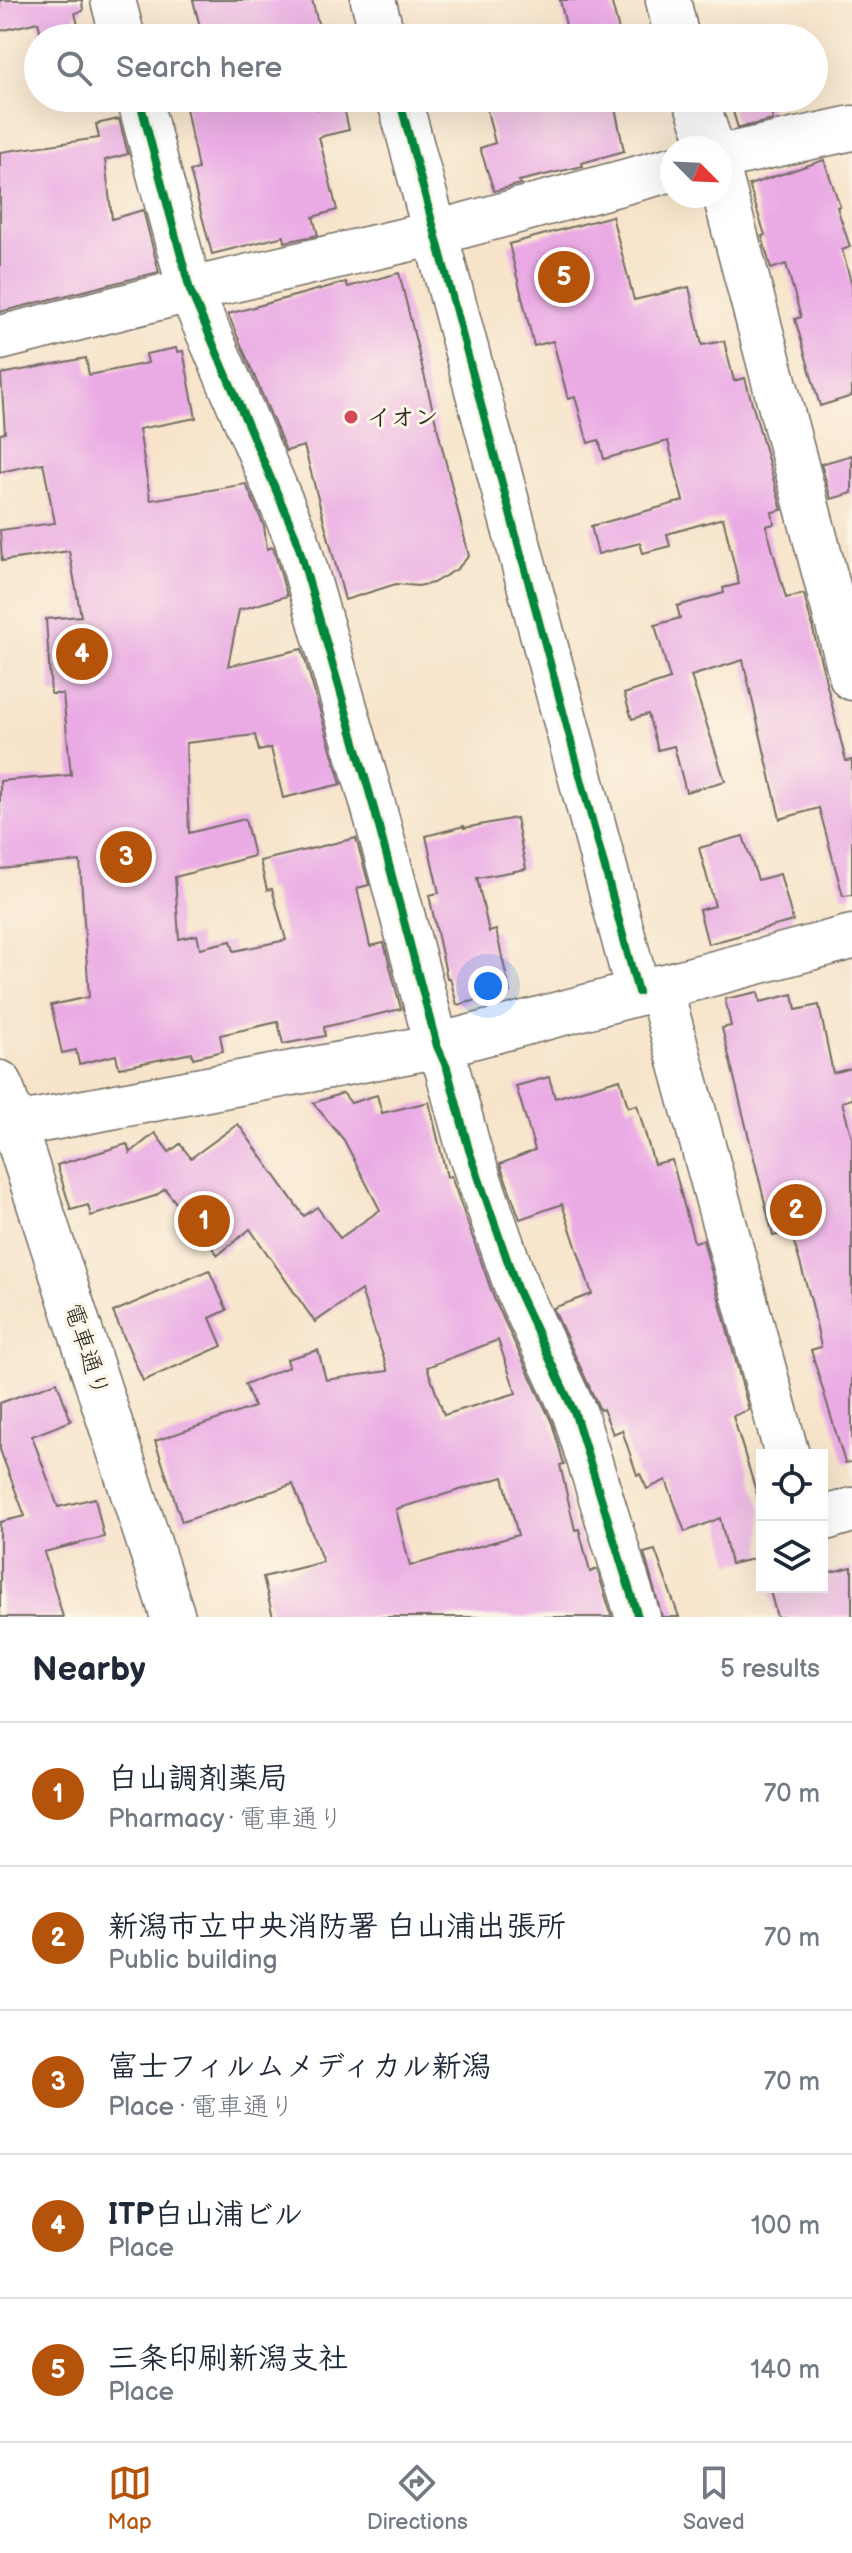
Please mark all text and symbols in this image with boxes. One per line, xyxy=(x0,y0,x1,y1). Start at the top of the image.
search box xyxy=(24,24,828,112)
icon: search xyxy=(52,46,96,90)
text: Search here xyxy=(116,50,282,86)
north arrow xyxy=(660,136,732,208)
pin: 5 xyxy=(538,247,590,307)
place label: イオン xyxy=(367,403,439,432)
marker: イオン xyxy=(342,408,360,426)
pin: 4 xyxy=(56,624,108,684)
pin: 3 xyxy=(100,827,152,887)
your location xyxy=(468,966,508,1006)
pin: 2 xyxy=(770,1180,822,1240)
pin: 1 xyxy=(178,1191,230,1251)
street label: 電車通り xyxy=(58,1300,115,1400)
map controls xyxy=(756,1449,828,1593)
button: locate xyxy=(756,1449,828,1521)
button: layers xyxy=(756,1521,828,1593)
text: Nearby xyxy=(32,1649,146,1690)
text: 5 results xyxy=(720,1654,820,1685)
text: 白山調剤薬局 xyxy=(108,1761,288,1797)
text: 1 xyxy=(53,1779,63,1810)
text: 70 m xyxy=(763,1779,820,1810)
text: Pharmacy · 電車通り xyxy=(108,1804,344,1835)
text: 新潟市立中央消防署 白山浦出張所 xyxy=(108,1909,566,1945)
text: 2 xyxy=(50,1923,66,1954)
text: 70 m xyxy=(763,1923,820,1954)
text: Public building xyxy=(108,1945,277,1976)
text: 富士フィルムメディカル新潟 xyxy=(108,2049,491,2085)
text: 3 xyxy=(50,2067,66,2098)
text: 70 m xyxy=(763,2067,820,2098)
text: Place · 電車通り xyxy=(108,2092,295,2123)
text: ITP白山浦ビル xyxy=(108,2197,303,2233)
text: 4 xyxy=(50,2211,66,2242)
text: 100 m xyxy=(751,2211,820,2242)
text: Place xyxy=(108,2233,174,2264)
text: 三条印刷新潟支社 xyxy=(108,2341,348,2377)
text: 5 xyxy=(50,2355,66,2386)
text: 140 m xyxy=(750,2355,820,2386)
text: Place xyxy=(108,2377,174,2408)
tab: Map xyxy=(107,2461,152,2536)
tab: Directions xyxy=(367,2461,468,2536)
tab: Saved xyxy=(683,2461,745,2536)

